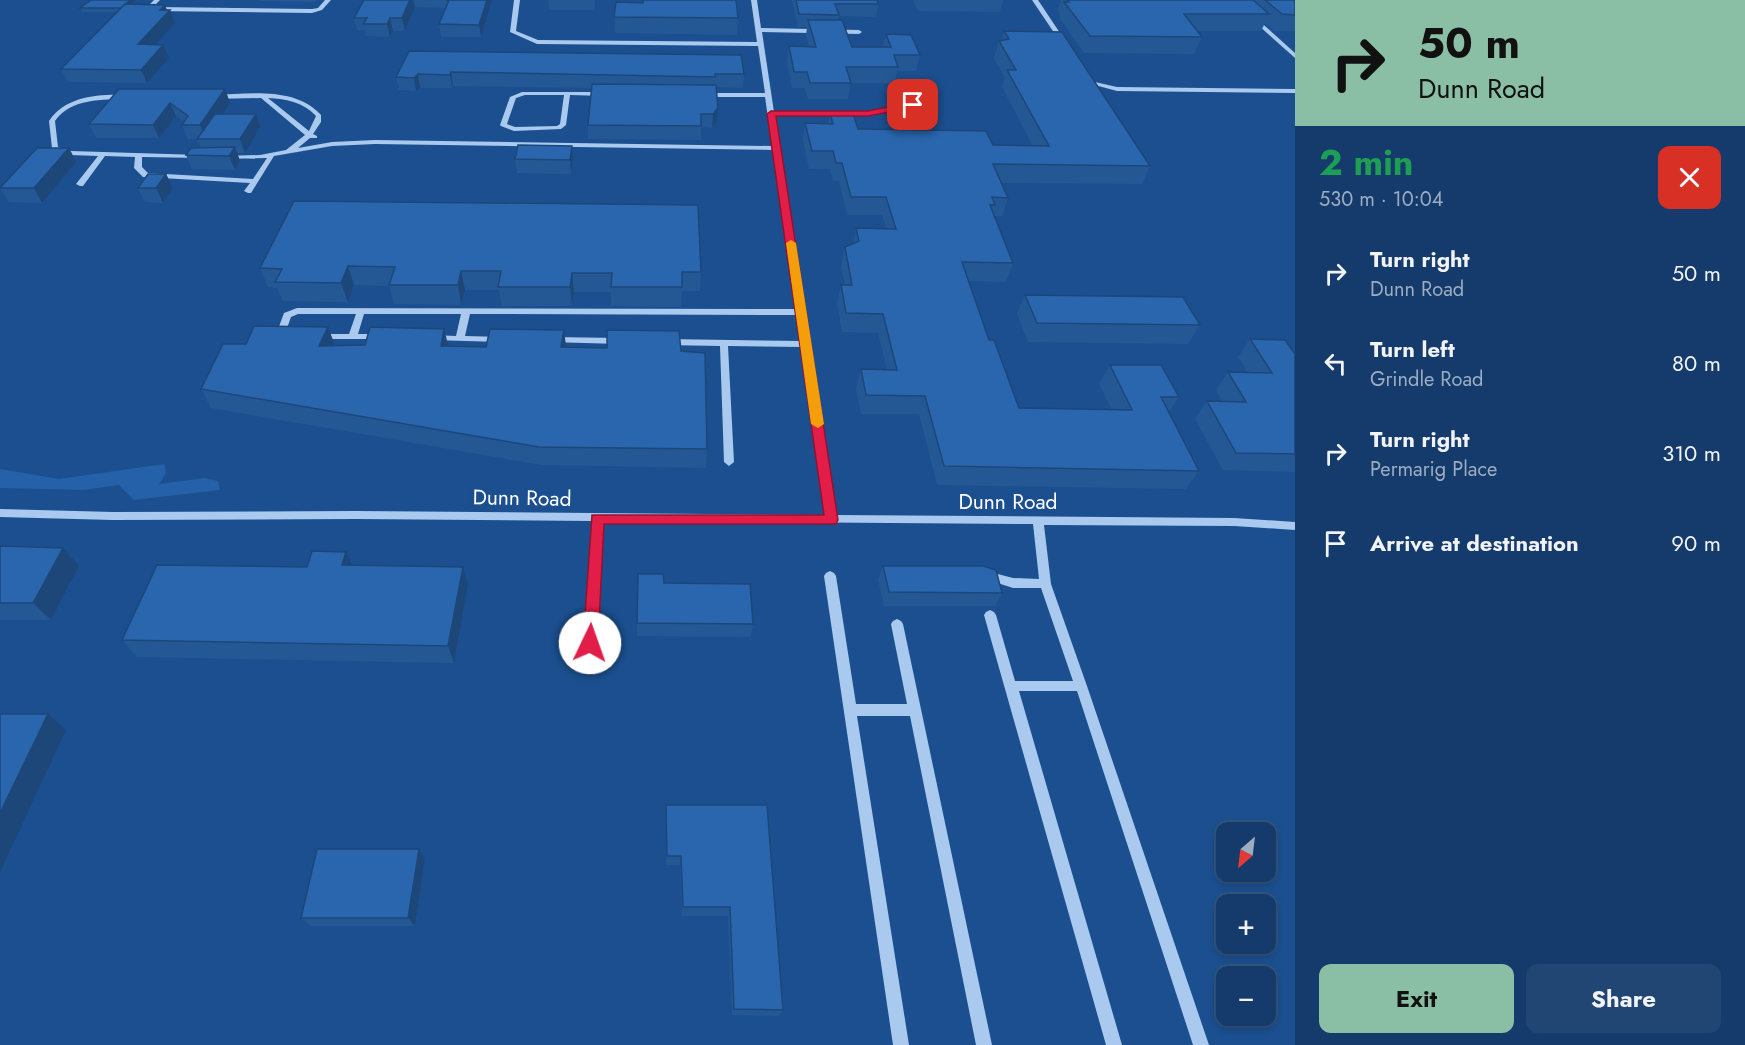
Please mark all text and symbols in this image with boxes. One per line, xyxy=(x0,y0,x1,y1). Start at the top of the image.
text: 50 m xyxy=(1418,13,1520,74)
icon: right xyxy=(1319,24,1397,102)
text: Dunn Road xyxy=(1418,69,1545,108)
pin xyxy=(887,79,938,130)
icon: arrive xyxy=(896,88,929,121)
text: 2 min xyxy=(1319,136,1414,188)
button: close xyxy=(1658,146,1721,209)
text: 530 m · 10:04 xyxy=(1319,185,1443,214)
text: Turn right xyxy=(1370,243,1470,275)
icon: right xyxy=(1319,257,1352,290)
text: 50 m xyxy=(1672,257,1721,289)
text: Dunn Road xyxy=(1370,275,1464,304)
text: Turn left xyxy=(1370,333,1455,365)
icon: left xyxy=(1319,347,1352,380)
text: 80 m xyxy=(1672,347,1721,379)
text: Grindle Road xyxy=(1370,365,1484,394)
text: Turn right xyxy=(1370,423,1470,455)
icon: right xyxy=(1319,437,1352,470)
text: 310 m xyxy=(1662,437,1721,469)
text: Permarig Place xyxy=(1370,455,1497,484)
street label: Dunn Road xyxy=(472,482,572,514)
street label: Dunn Road xyxy=(959,487,1057,517)
icon: arrive xyxy=(1319,527,1352,560)
text: Arrive at destination xyxy=(1370,527,1579,559)
text: 90 m xyxy=(1671,527,1721,559)
position arrow xyxy=(558,611,622,675)
north arrow xyxy=(1216,822,1276,882)
map controls xyxy=(1216,822,1276,1026)
button: + xyxy=(1216,894,1276,954)
button: Exit xyxy=(1319,964,1514,1033)
button: Share xyxy=(1526,964,1721,1033)
button: − xyxy=(1216,966,1276,1026)

